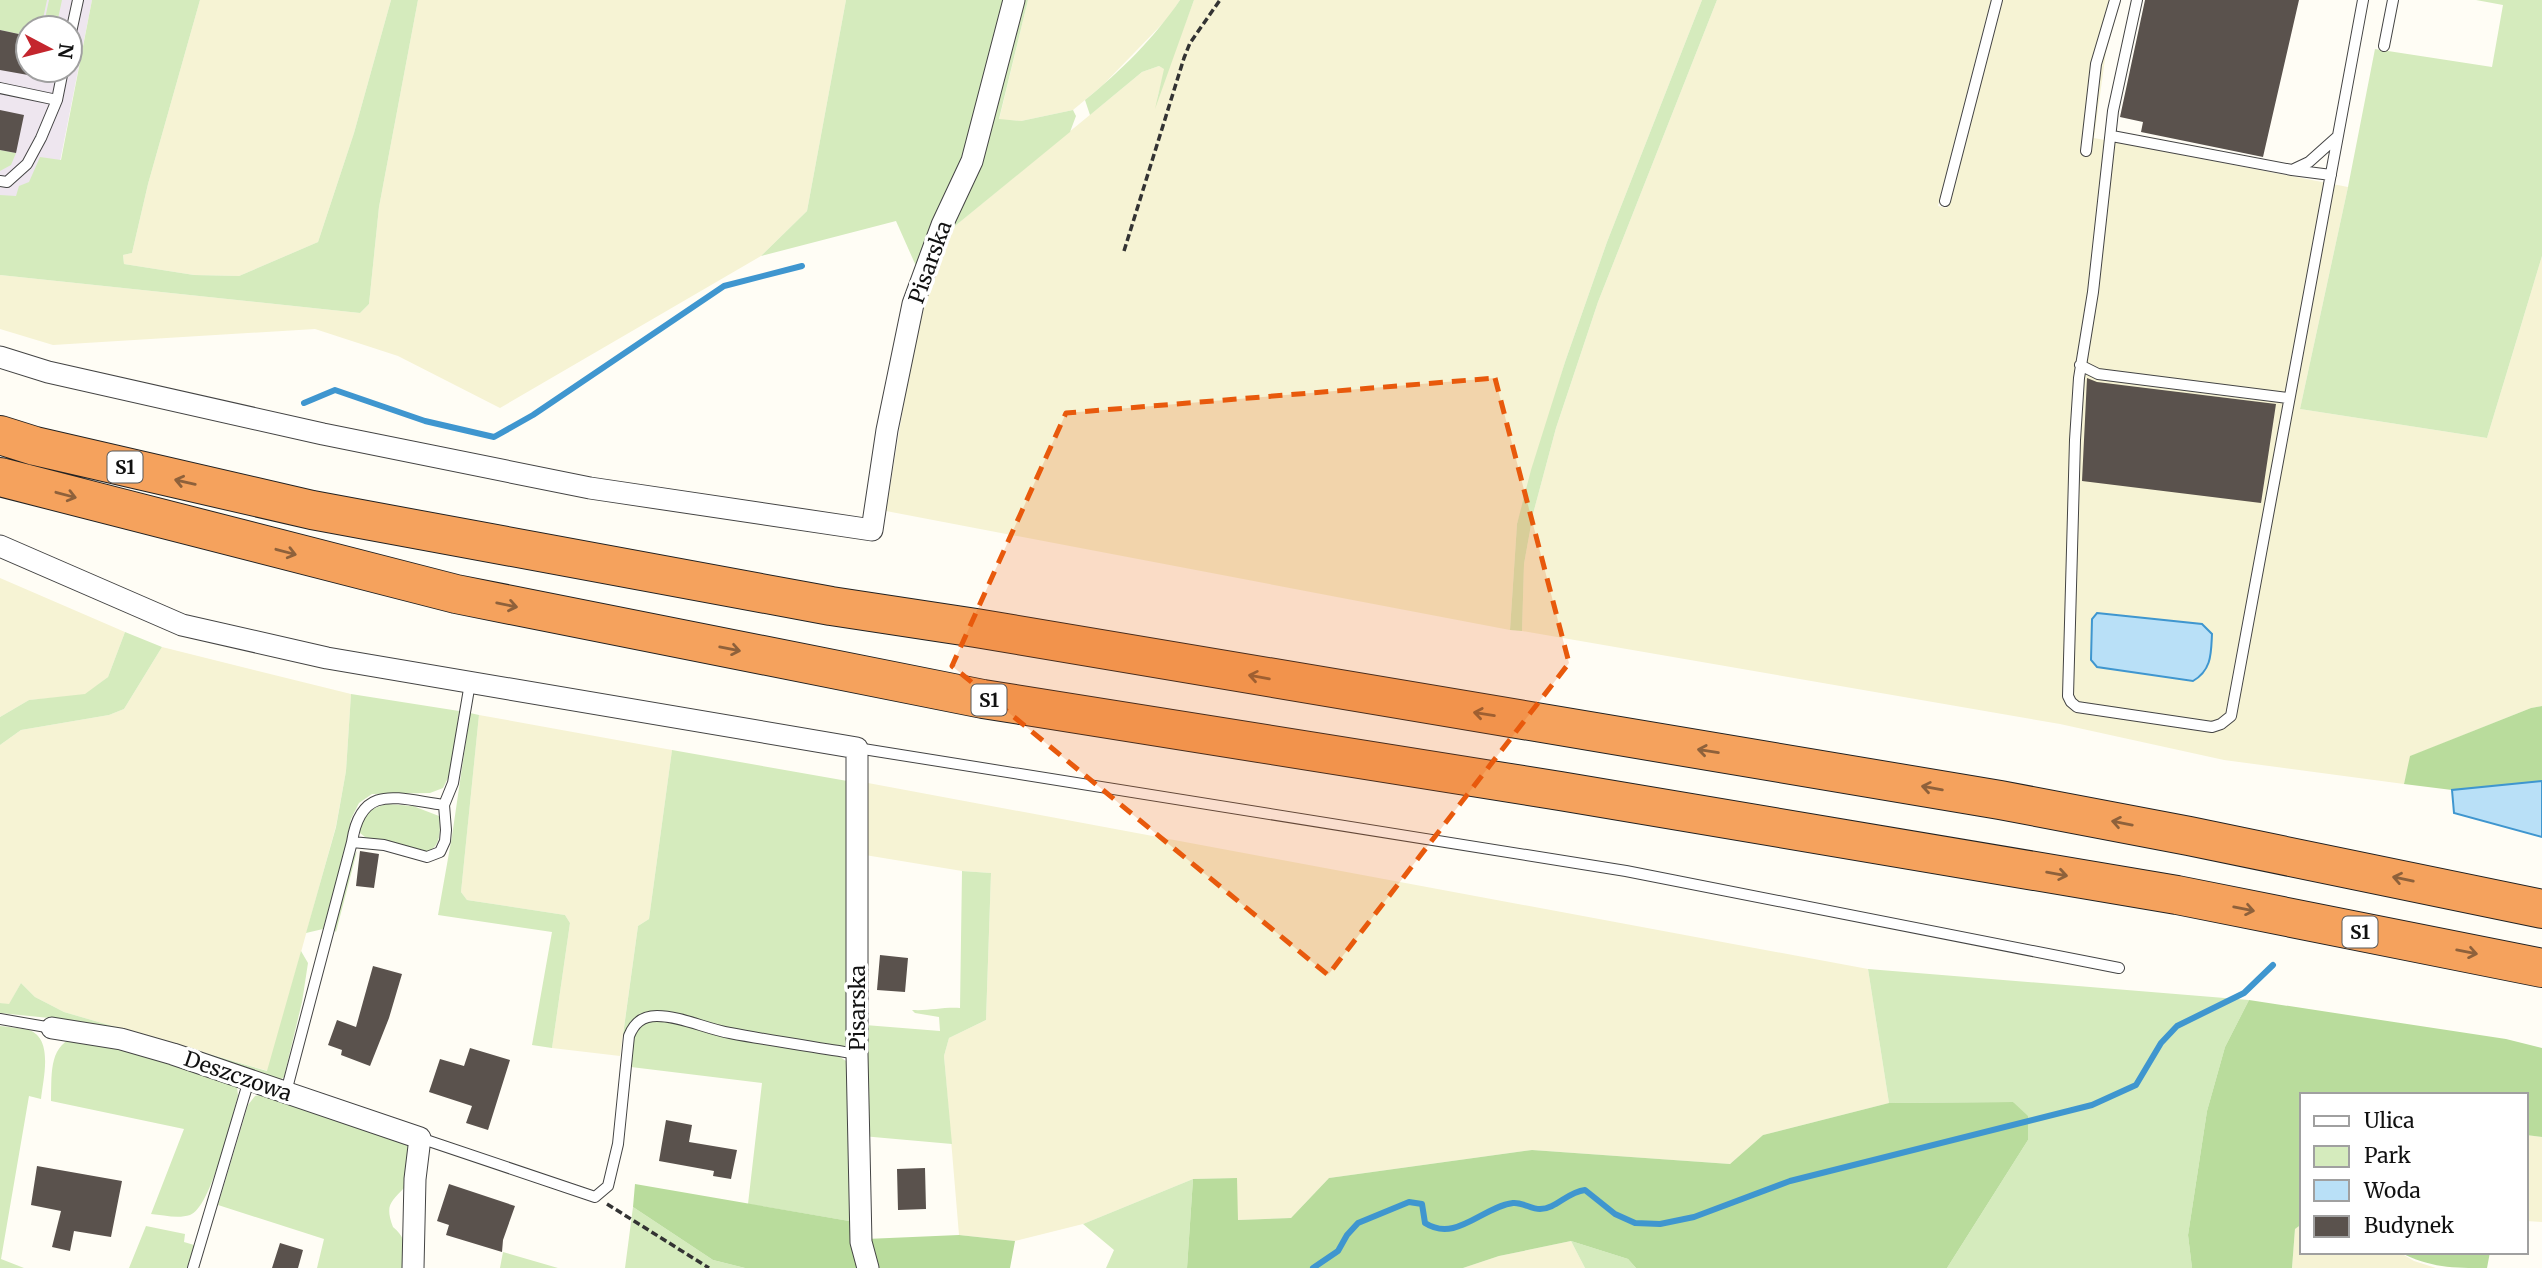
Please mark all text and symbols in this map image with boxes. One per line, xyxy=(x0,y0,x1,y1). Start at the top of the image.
north arrow xyxy=(14,14,84,84)
text: N xyxy=(53,42,79,60)
street label: Pisarska xyxy=(903,217,957,307)
road number: S1 xyxy=(108,452,142,482)
one-way arrow xyxy=(174,474,197,488)
one-way arrow xyxy=(54,489,77,502)
one-way arrow xyxy=(274,546,297,559)
one-way arrow xyxy=(495,598,518,612)
one-way arrow xyxy=(718,643,741,657)
one-way arrow xyxy=(1248,670,1271,683)
road number: S1 xyxy=(972,684,1006,716)
one-way arrow xyxy=(1473,707,1495,720)
one-way arrow xyxy=(1697,744,1720,757)
one-way arrow xyxy=(1921,781,1944,794)
one-way arrow xyxy=(2111,816,2134,829)
one-way arrow xyxy=(2045,868,2068,881)
one-way arrow xyxy=(2392,872,2415,886)
one-way arrow xyxy=(2232,902,2255,916)
road number: S1 xyxy=(2342,916,2378,948)
one-way arrow xyxy=(2455,946,2478,960)
street label: Pisarska xyxy=(844,965,871,1051)
street label: Deszczowa xyxy=(181,1045,295,1107)
legend xyxy=(2300,1093,2528,1254)
text: Ulica xyxy=(2364,1107,2414,1134)
text: Park xyxy=(2364,1142,2411,1169)
text: Woda xyxy=(2363,1177,2421,1204)
text: Budynek xyxy=(2364,1212,2455,1239)

